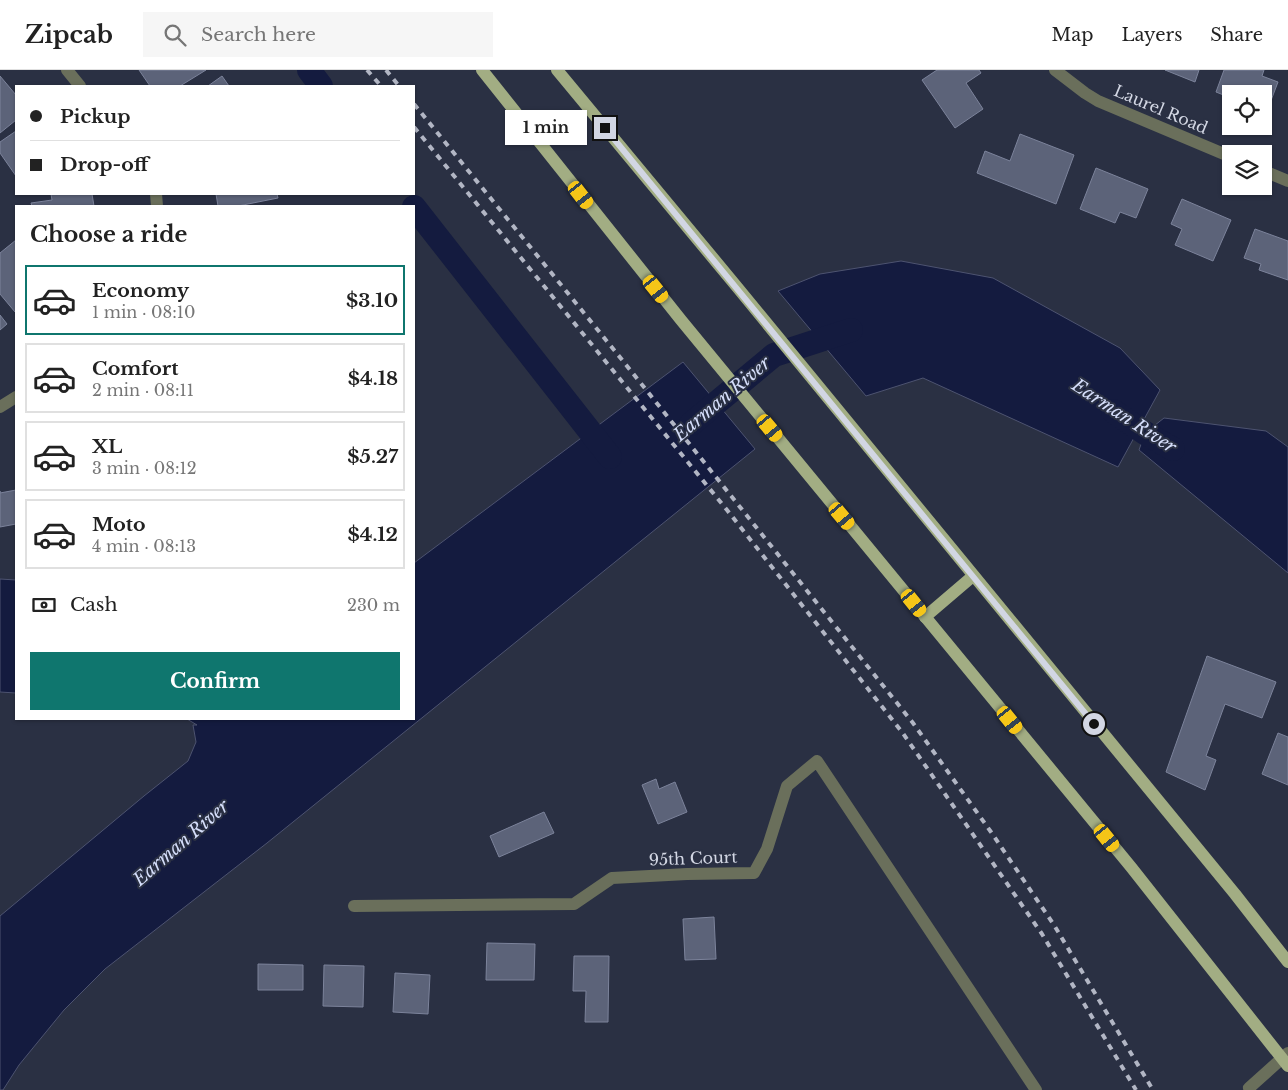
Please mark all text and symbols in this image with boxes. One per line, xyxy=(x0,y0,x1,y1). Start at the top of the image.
search box xyxy=(143,12,493,57)
text: Zipcab xyxy=(25,20,113,49)
icon: search xyxy=(161,21,189,49)
text: Search here xyxy=(201,23,316,46)
text: Map xyxy=(1052,24,1093,46)
text: Layers xyxy=(1121,24,1182,46)
text: Share xyxy=(1210,24,1263,46)
street label: Laurel Road xyxy=(1111,80,1211,138)
map controls xyxy=(1222,85,1272,195)
button: locate xyxy=(1222,85,1272,135)
text: Pickup xyxy=(60,105,131,128)
callout: 1 min xyxy=(505,110,588,146)
text: 1 min xyxy=(523,117,569,137)
route end xyxy=(594,117,616,139)
button: layers xyxy=(1222,145,1272,195)
text: Drop-off xyxy=(60,153,149,176)
car xyxy=(565,179,596,211)
text: Choose a ride xyxy=(30,221,187,248)
car xyxy=(640,273,671,305)
icon: car xyxy=(32,278,77,323)
text: Economy xyxy=(92,279,189,302)
text: $3.10 xyxy=(346,289,398,312)
text: 1 min · 08:10 xyxy=(92,302,195,322)
water label: Earman River xyxy=(668,352,776,447)
icon: car xyxy=(32,356,77,401)
text: Comfort xyxy=(92,357,179,380)
text: $4.18 xyxy=(348,367,398,390)
water label: Earman River xyxy=(1067,374,1181,458)
text: 2 min · 08:11 xyxy=(92,380,194,400)
car xyxy=(754,412,785,444)
icon: car xyxy=(32,434,77,479)
text: XL xyxy=(92,435,122,458)
text: $5.27 xyxy=(347,445,398,468)
text: 3 min · 08:12 xyxy=(92,458,197,478)
car xyxy=(826,500,857,532)
icon: car xyxy=(32,512,77,557)
text: Moto xyxy=(92,513,146,536)
text: $4.12 xyxy=(348,523,398,546)
text: 4 min · 08:13 xyxy=(92,536,196,556)
car xyxy=(898,587,929,619)
icon: cash xyxy=(30,591,58,619)
text: Cash xyxy=(70,593,117,616)
text: 230 m xyxy=(347,595,400,615)
button: Confirm xyxy=(30,652,400,710)
car xyxy=(994,704,1025,736)
route start xyxy=(1083,713,1105,735)
water label: Earman River xyxy=(128,795,234,891)
car xyxy=(1091,822,1122,854)
street label: 95th Court xyxy=(648,846,738,870)

